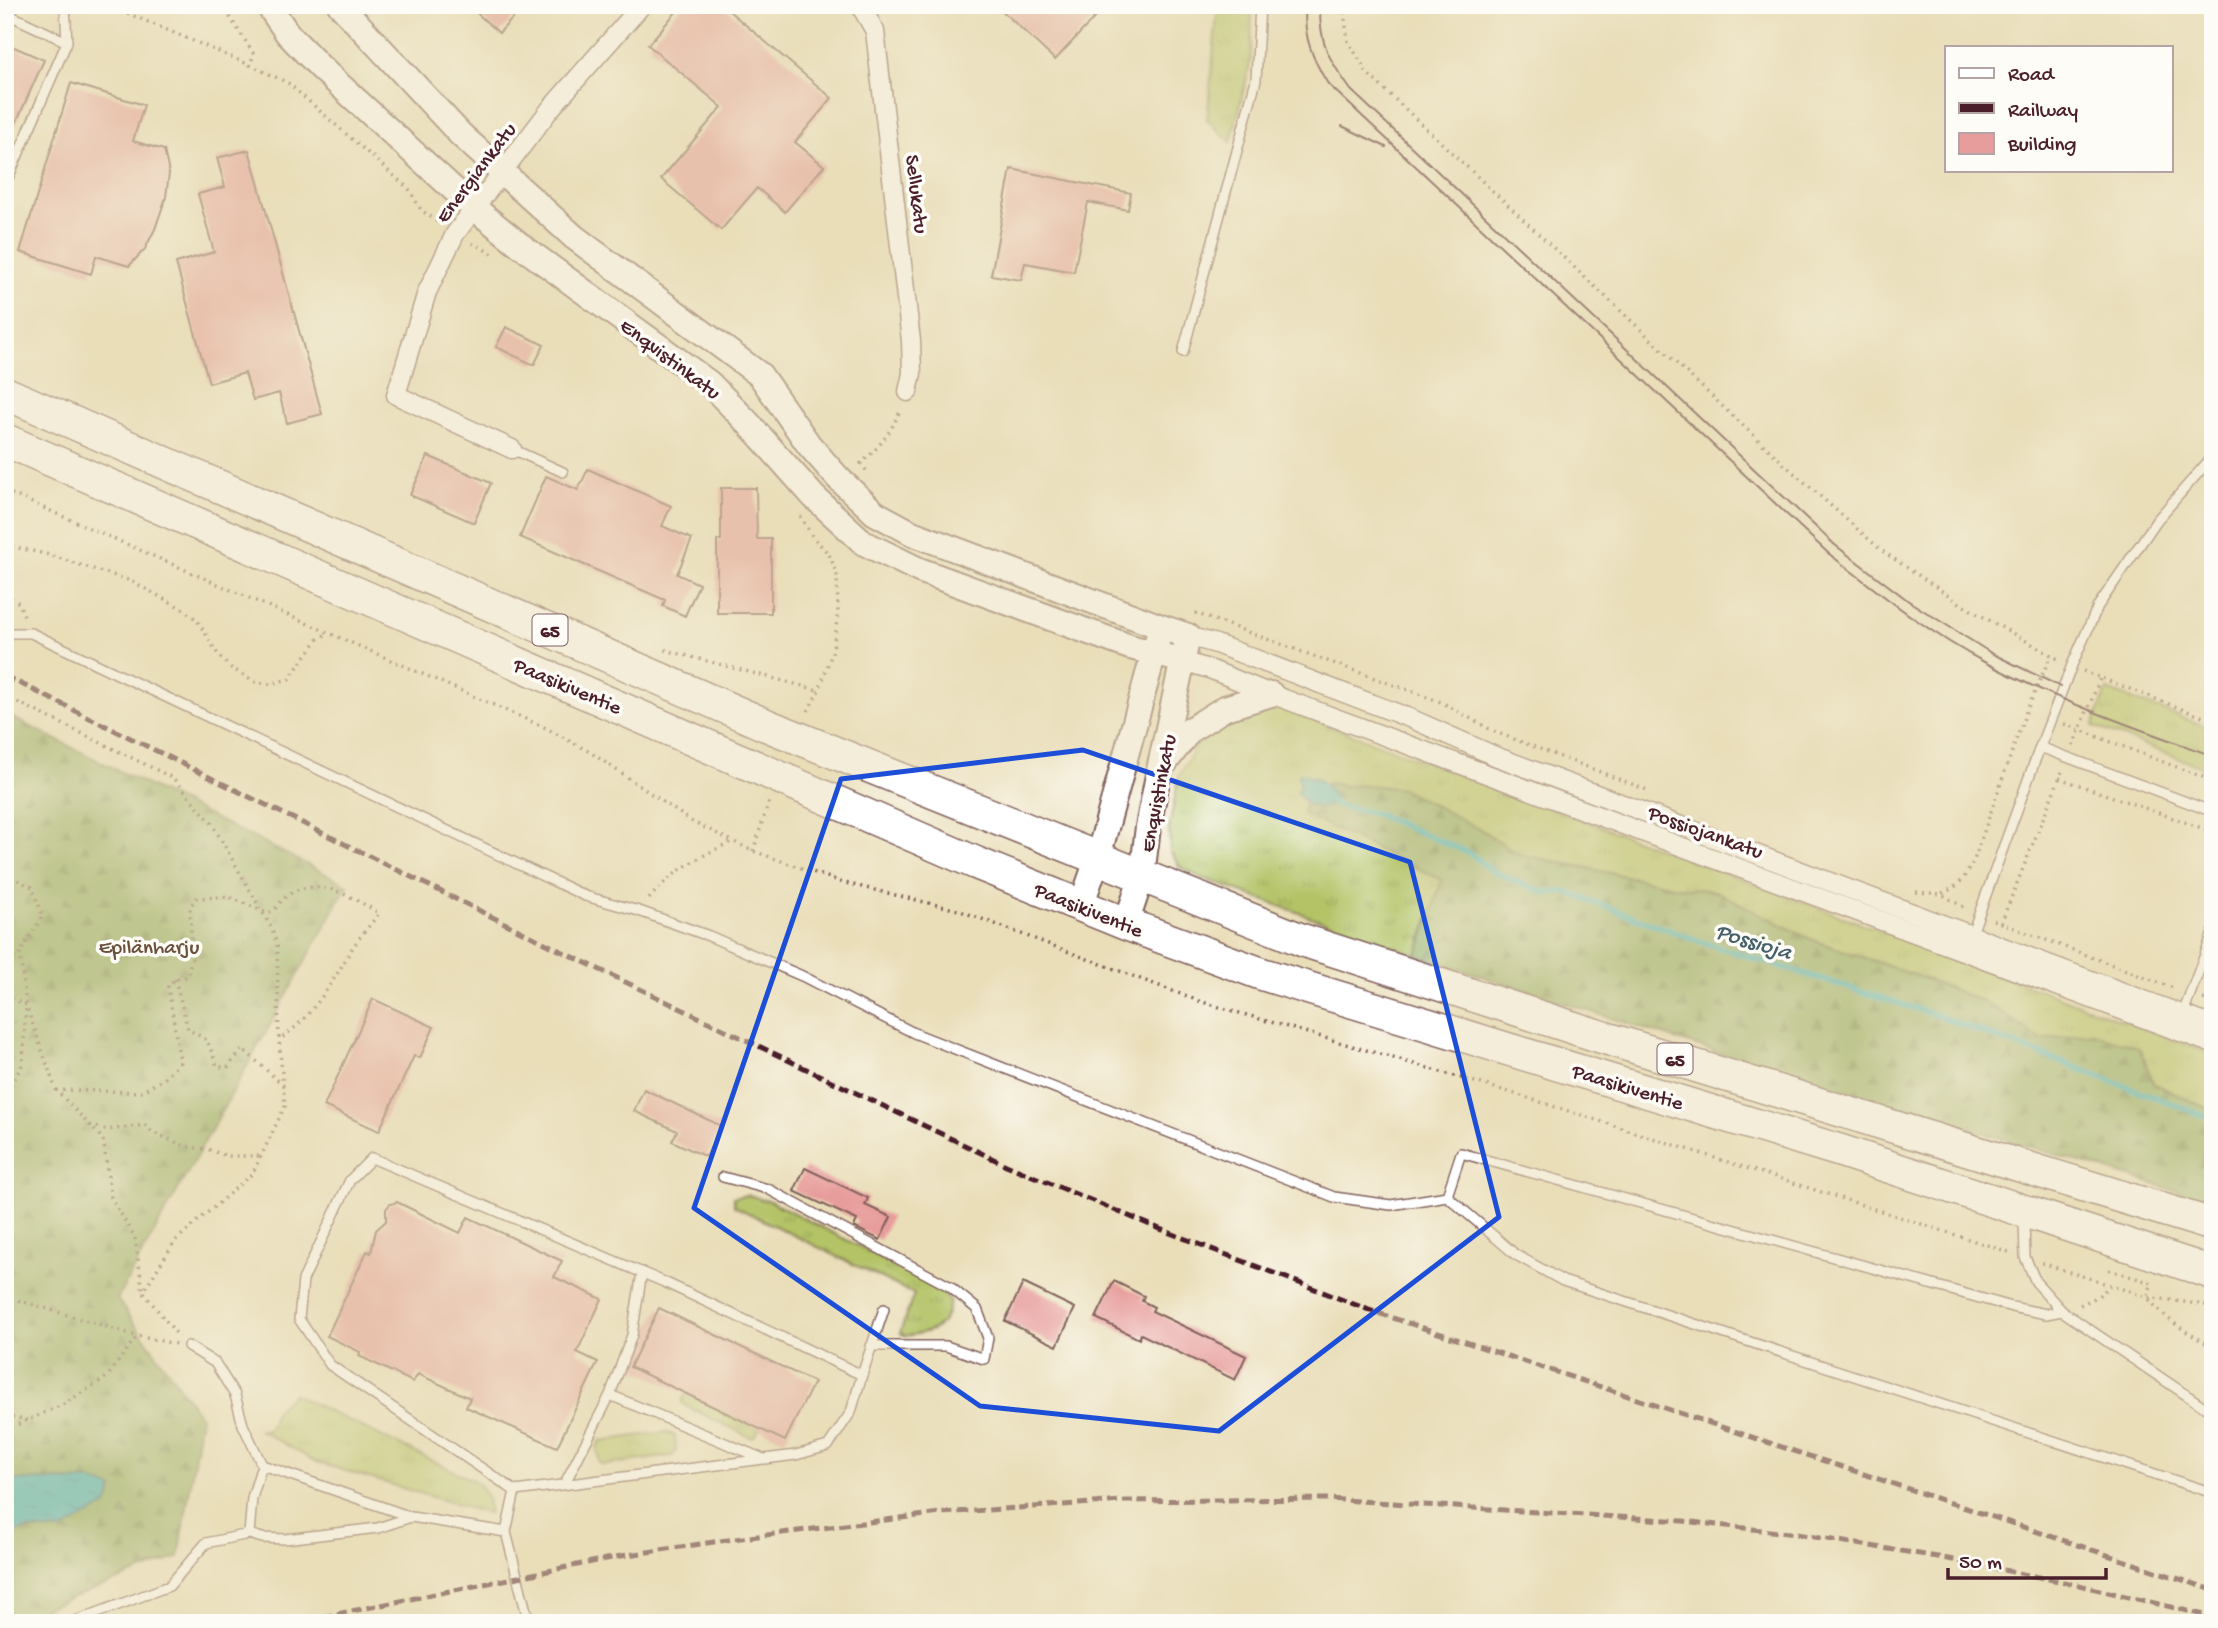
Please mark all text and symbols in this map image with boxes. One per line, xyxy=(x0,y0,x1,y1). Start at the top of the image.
legend xyxy=(1945,46,2172,172)
text: Road xyxy=(2008,64,2056,89)
text: Railway xyxy=(2008,100,2078,125)
street label: Energiankatu xyxy=(432,119,524,229)
text: Building xyxy=(2007,134,2077,159)
street label: Sellukatu xyxy=(897,154,932,235)
street label: Enqvistinkatu xyxy=(614,315,724,407)
road number: 65 xyxy=(532,614,568,646)
street label: Paasikiventie xyxy=(508,654,626,723)
street label: Enqvistinkatu xyxy=(1137,732,1184,855)
street label: Possiojankatu xyxy=(1643,802,1766,867)
street label: Paasikiventie xyxy=(1029,879,1147,946)
water label: Possioja xyxy=(1712,919,1795,968)
park label: Epilänharju xyxy=(99,937,199,962)
road number: 65 xyxy=(1658,1044,1692,1074)
street label: Paasikiventie xyxy=(1567,1060,1687,1118)
scale bar xyxy=(1948,1537,2106,1581)
text: 50 m xyxy=(1959,1552,2002,1577)

